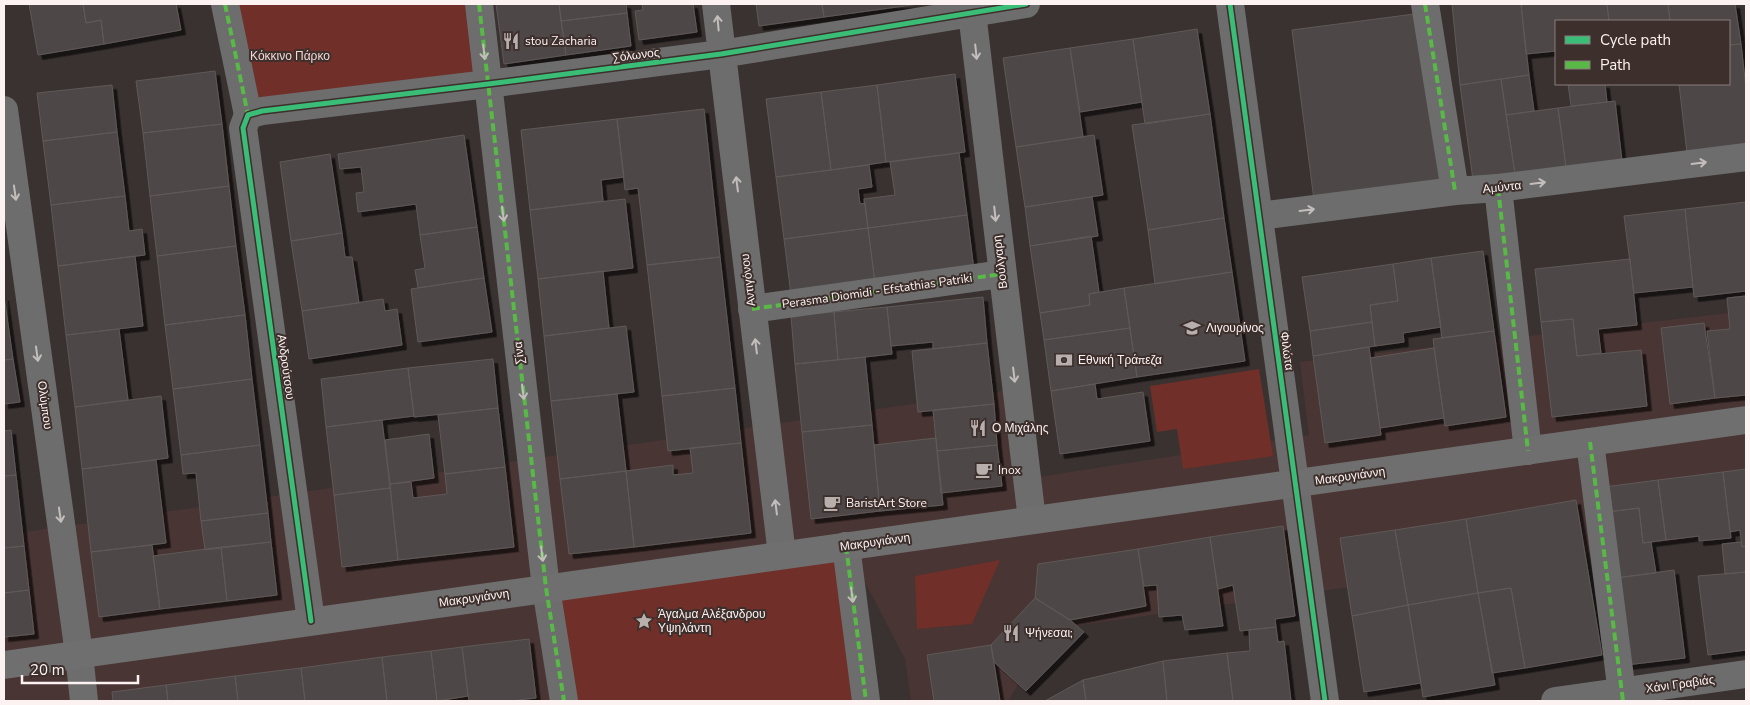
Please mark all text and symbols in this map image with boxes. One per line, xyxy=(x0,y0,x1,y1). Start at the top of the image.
one-way arrow xyxy=(713,15,723,31)
legend xyxy=(1555,20,1730,85)
text: Cycle path xyxy=(1600,30,1671,50)
restaurant icon: stou Zacharia xyxy=(501,31,521,51)
place label: stou Zacharia xyxy=(525,33,597,49)
one-way arrow xyxy=(479,44,489,60)
street label: Σόλωνος xyxy=(612,44,661,66)
one-way arrow xyxy=(971,44,981,60)
park label: Κόκκινο Πάρκο xyxy=(250,48,330,64)
text: Path xyxy=(1600,55,1631,75)
one-way arrow xyxy=(1691,158,1707,168)
one-way arrow xyxy=(732,177,742,193)
street label: Αμύντα xyxy=(1482,177,1522,197)
one-way arrow xyxy=(1529,178,1545,188)
one-way arrow xyxy=(10,184,20,200)
one-way arrow xyxy=(498,205,508,221)
one-way arrow xyxy=(990,205,1000,221)
one-way arrow xyxy=(1299,205,1315,215)
street label: Βούλγαρη xyxy=(989,234,1011,290)
street label: Αντιγόνου xyxy=(737,253,759,307)
street label: Perasma Diomidi - Efstathias Patriki xyxy=(781,270,973,312)
school or university icon: Λιγουρίνος xyxy=(1182,318,1202,338)
place label: Λιγουρίνος xyxy=(1206,320,1264,336)
street label: Φιλώτα xyxy=(1276,331,1298,371)
street label: Ανδρούτσου xyxy=(274,333,298,401)
one-way arrow xyxy=(751,338,761,354)
street label: Σίνα xyxy=(510,341,528,365)
one-way arrow xyxy=(33,345,43,361)
bank icon: Εθνική Τράπεζα xyxy=(1054,350,1074,370)
place label: Εθνική Τράπεζα xyxy=(1078,352,1162,368)
one-way arrow xyxy=(1009,367,1019,383)
street label: Ολύμπου xyxy=(34,380,56,430)
one-way arrow xyxy=(518,384,528,400)
restaurant icon: Ο Μιχάλης xyxy=(968,418,988,438)
place label: Ο Μιχάλης xyxy=(992,420,1049,436)
cafe icon: Inox xyxy=(974,460,994,480)
place label: Inox xyxy=(998,462,1021,478)
street label: Μακρυγιάννη xyxy=(1314,463,1386,489)
cafe icon: BaristArt Store xyxy=(822,493,842,513)
place label: BaristArt Store xyxy=(846,495,927,511)
one-way arrow xyxy=(771,499,781,515)
one-way arrow xyxy=(55,506,65,522)
street label: Μακρυγιάννη xyxy=(839,529,911,555)
one-way arrow xyxy=(537,546,547,562)
street label: Μακρυγιάννη xyxy=(438,585,510,611)
one-way arrow xyxy=(848,586,858,602)
place label: Άγαλμα Αλέξανδρου Υψηλάντη xyxy=(658,606,766,636)
place icon: Άγαλμα Αλέξανδρου Υψηλάντη xyxy=(634,611,654,631)
restaurant icon: Ψήνεσαι; xyxy=(1001,623,1021,643)
place label: Ψήνεσαι; xyxy=(1025,625,1073,641)
scale bar xyxy=(22,652,139,684)
text: 20 m xyxy=(30,660,65,680)
street label: Χάνι Γραβιάς xyxy=(1645,671,1716,697)

